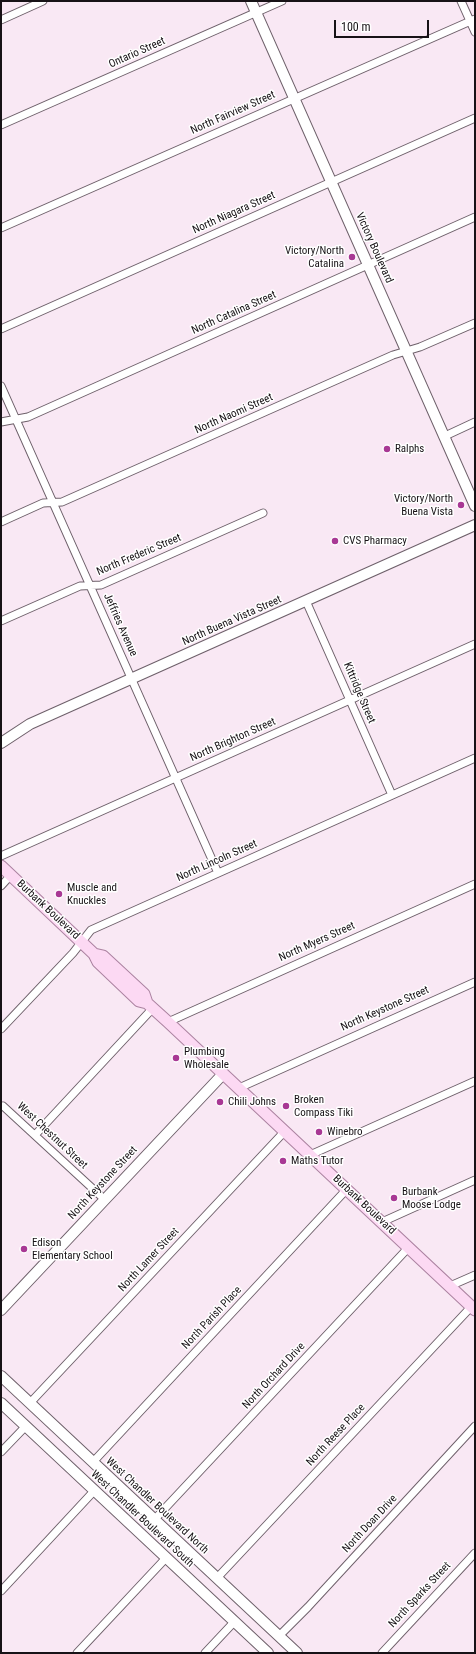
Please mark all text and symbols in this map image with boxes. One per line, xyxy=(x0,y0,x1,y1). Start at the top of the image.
scale bar xyxy=(336,12,431,38)
text: 100 m xyxy=(341,20,371,34)
street label: Ontario Street xyxy=(107,35,167,71)
street label: North Fairview Street xyxy=(189,88,277,138)
street label: North Niagara Street xyxy=(191,189,277,237)
street label: Victory Boulevard xyxy=(353,211,395,285)
place label: Victory/North Catalina xyxy=(285,244,344,270)
marker: Victory/North Catalina xyxy=(347,252,357,262)
street label: North Catalina Street xyxy=(190,288,278,338)
street label: North Naomi Street xyxy=(193,391,275,437)
place label: Ralphs xyxy=(395,442,424,456)
marker: Ralphs xyxy=(382,444,392,454)
place label: Victory/North Buena Vista xyxy=(394,492,453,518)
marker: Victory/North Buena Vista xyxy=(456,500,466,510)
street label: North Frederic Street xyxy=(95,531,183,579)
place label: CVS Pharmacy xyxy=(343,534,407,548)
marker: CVS Pharmacy xyxy=(330,536,340,546)
street label: Jeffries Avenue xyxy=(100,591,140,659)
street label: North Buena Vista Street xyxy=(180,593,284,649)
street label: Kittridge Street xyxy=(340,660,378,726)
street label: North Brighton Street xyxy=(188,715,278,765)
street label: North Lincoln Street xyxy=(175,837,259,885)
street label: Burbank Boulevard xyxy=(14,877,82,943)
place label: Muscle and Knuckles xyxy=(67,881,117,907)
marker: Muscle and Knuckles xyxy=(54,889,64,899)
street label: North Myers Street xyxy=(277,919,357,965)
street label: North Keystone Street xyxy=(339,984,431,1034)
place label: Plumbing Wholesale xyxy=(184,1045,229,1071)
marker: Plumbing Wholesale xyxy=(171,1053,181,1063)
place label: Broken Compass Tiki xyxy=(294,1093,353,1119)
place label: Chili Johns xyxy=(228,1095,276,1109)
marker: Chili Johns xyxy=(215,1097,225,1107)
street label: West Chestnut Street xyxy=(14,1100,90,1172)
marker: Broken Compass Tiki xyxy=(281,1101,291,1111)
place label: Winebro xyxy=(327,1125,363,1139)
marker: Winebro xyxy=(314,1127,324,1137)
street label: North Keystone Street xyxy=(66,1144,140,1222)
place label: Maths Tutor xyxy=(291,1154,343,1168)
marker: Maths Tutor xyxy=(278,1156,288,1166)
street label: Burbank Boulevard xyxy=(330,1172,398,1238)
place label: Burbank Moose Lodge xyxy=(402,1185,461,1211)
marker: Burbank Moose Lodge xyxy=(389,1193,399,1203)
street label: North Lamer Street xyxy=(116,1225,182,1295)
place label: Edison Elementary School xyxy=(32,1236,113,1262)
marker: Edison Elementary School xyxy=(19,1244,29,1254)
street label: North Parish Place xyxy=(179,1284,245,1352)
street label: North Orchard Drive xyxy=(240,1340,308,1412)
street label: North Reese Place xyxy=(304,1401,368,1469)
street label: West Chandler Boulevard North xyxy=(103,1455,211,1557)
street label: West Chandler Boulevard South xyxy=(88,1468,196,1570)
street label: North Doan Drive xyxy=(340,1492,400,1556)
street label: North Sparks Street xyxy=(386,1559,454,1631)

